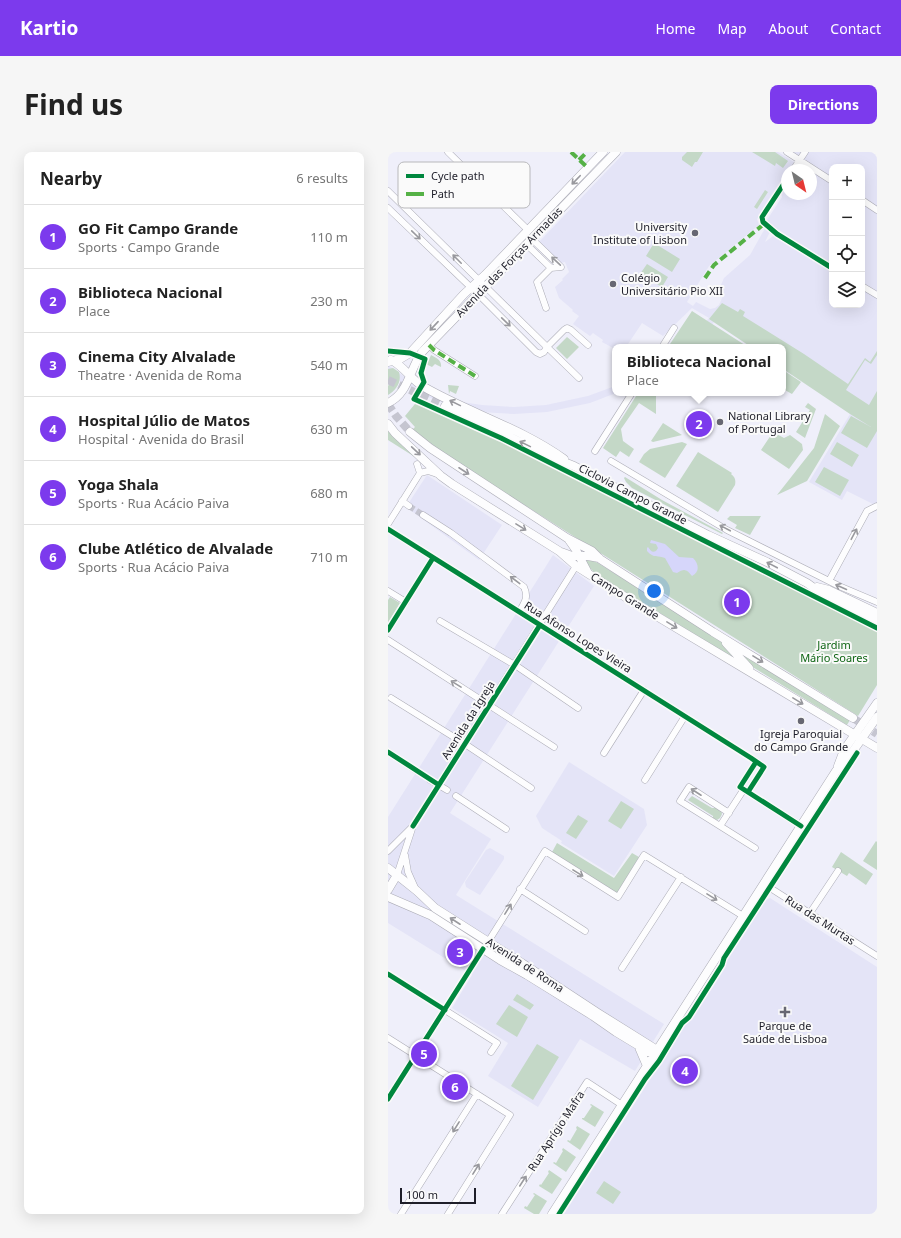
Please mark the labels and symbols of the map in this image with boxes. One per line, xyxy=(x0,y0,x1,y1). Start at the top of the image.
legend xyxy=(398,162,530,208)
north arrow xyxy=(781,164,817,200)
text: Cycle path xyxy=(431,168,484,183)
one-way arrow xyxy=(571,175,581,185)
text: Path xyxy=(431,186,455,201)
street label: Avenida das Forças Armadas xyxy=(452,203,565,320)
place label: University Institute of Lisbon xyxy=(593,219,687,247)
marker: University Institute of Lisbon xyxy=(690,228,700,238)
one-way arrow xyxy=(411,230,421,240)
one-way arrow xyxy=(452,254,462,264)
one-way arrow xyxy=(551,257,561,266)
place label: Colégio Universitário Pio XII xyxy=(621,270,723,298)
marker: Colégio Universitário Pio XII xyxy=(608,279,618,289)
one-way arrow xyxy=(501,317,511,327)
one-way arrow xyxy=(429,321,439,331)
one-way arrow xyxy=(449,399,461,406)
place label: National Library of Portugal xyxy=(728,408,811,436)
pin: 2 xyxy=(686,409,712,439)
marker: National Library of Portugal xyxy=(715,417,725,427)
one-way arrow xyxy=(520,440,532,447)
one-way arrow xyxy=(411,447,421,456)
street label: Ciclovia Campo Grande xyxy=(576,460,690,527)
one-way arrow xyxy=(458,467,469,475)
one-way arrow xyxy=(515,524,527,532)
one-way arrow xyxy=(719,524,731,532)
one-way arrow xyxy=(851,528,859,540)
one-way arrow xyxy=(766,561,778,568)
street label: Campo Grande xyxy=(588,569,662,623)
one-way arrow xyxy=(510,576,521,584)
your location xyxy=(644,581,664,601)
one-way arrow xyxy=(836,582,848,590)
pin: 1 xyxy=(724,587,750,617)
street label: Rua Afonso Lopes Vieira xyxy=(522,597,635,676)
one-way arrow xyxy=(666,622,678,630)
park label: Jardim Mário Soares xyxy=(800,637,868,665)
one-way arrow xyxy=(752,656,764,664)
street label: Avenida da Igreja xyxy=(437,678,498,762)
one-way arrow xyxy=(451,680,462,688)
one-way arrow xyxy=(792,697,804,705)
marker: Igreja Paroquial do Campo Grande xyxy=(796,716,806,726)
place label: Igreja Paroquial do Campo Grande xyxy=(754,726,848,754)
one-way arrow xyxy=(690,787,702,795)
one-way arrow xyxy=(572,869,584,877)
street label: Rua das Murtas xyxy=(782,891,858,948)
one-way arrow xyxy=(706,893,718,901)
one-way arrow xyxy=(505,903,513,915)
one-way arrow xyxy=(450,917,461,925)
street label: Avenida de Roma xyxy=(483,934,567,995)
pin: 3 xyxy=(447,937,473,967)
marker: Parque de Saúde de Lisboa xyxy=(779,1006,791,1018)
place label: Parque de Saúde de Lisboa xyxy=(743,1018,827,1046)
pin: 5 xyxy=(411,1039,437,1069)
pin: 4 xyxy=(672,1056,698,1086)
pin: 6 xyxy=(442,1072,468,1102)
street label: Rua Aprígio Mafra xyxy=(524,1087,587,1174)
one-way arrow xyxy=(451,1121,459,1133)
one-way arrow xyxy=(472,1164,480,1175)
one-way arrow xyxy=(520,1175,528,1187)
scale bar xyxy=(400,1186,476,1205)

